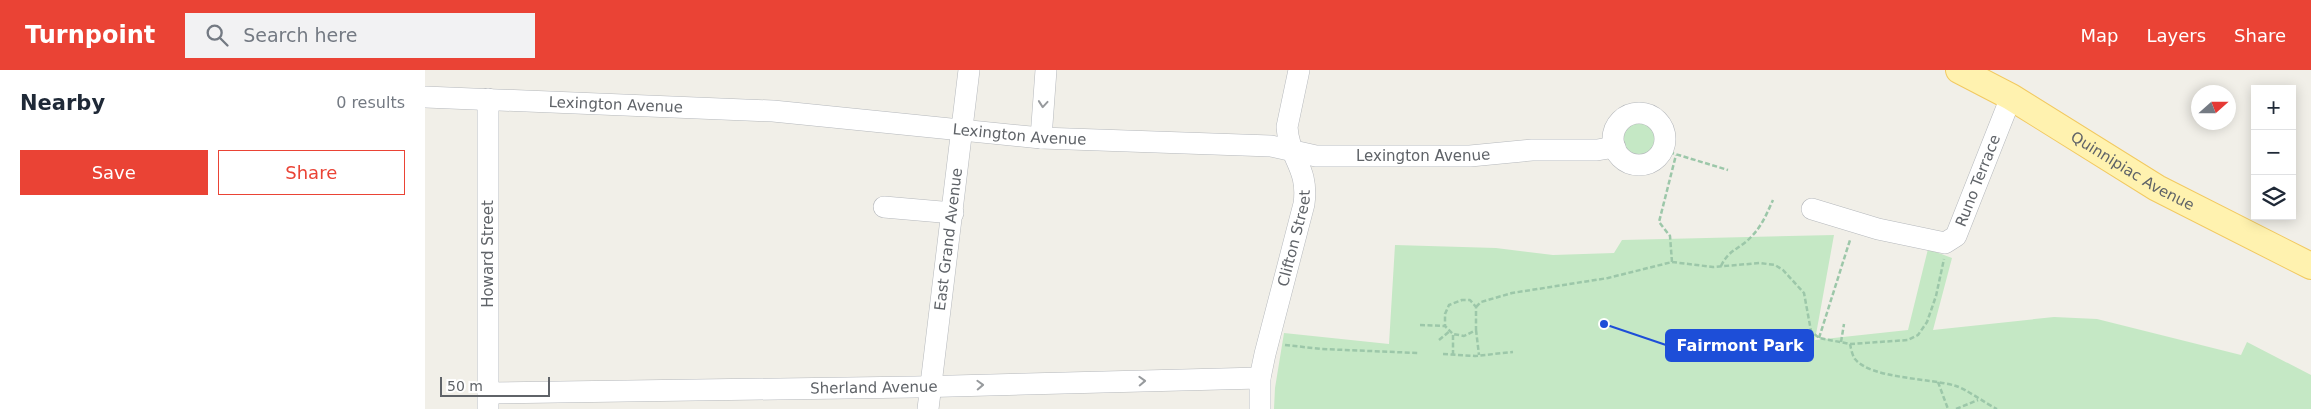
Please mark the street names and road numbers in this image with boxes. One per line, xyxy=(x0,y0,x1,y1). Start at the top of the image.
street label: Lexington Avenue xyxy=(548,93,683,116)
street label: Lexington Avenue xyxy=(952,120,1087,149)
street label: Quinnipiac Avenue xyxy=(2068,128,2197,214)
street label: Runo Terrace xyxy=(1952,132,2004,229)
street label: Lexington Avenue xyxy=(1356,145,1491,165)
street label: East Grand Avenue xyxy=(931,167,966,312)
street label: Clifton Street xyxy=(1274,190,1314,288)
street label: Howard Street xyxy=(479,200,497,308)
street label: Sherland Avenue xyxy=(810,377,938,397)

